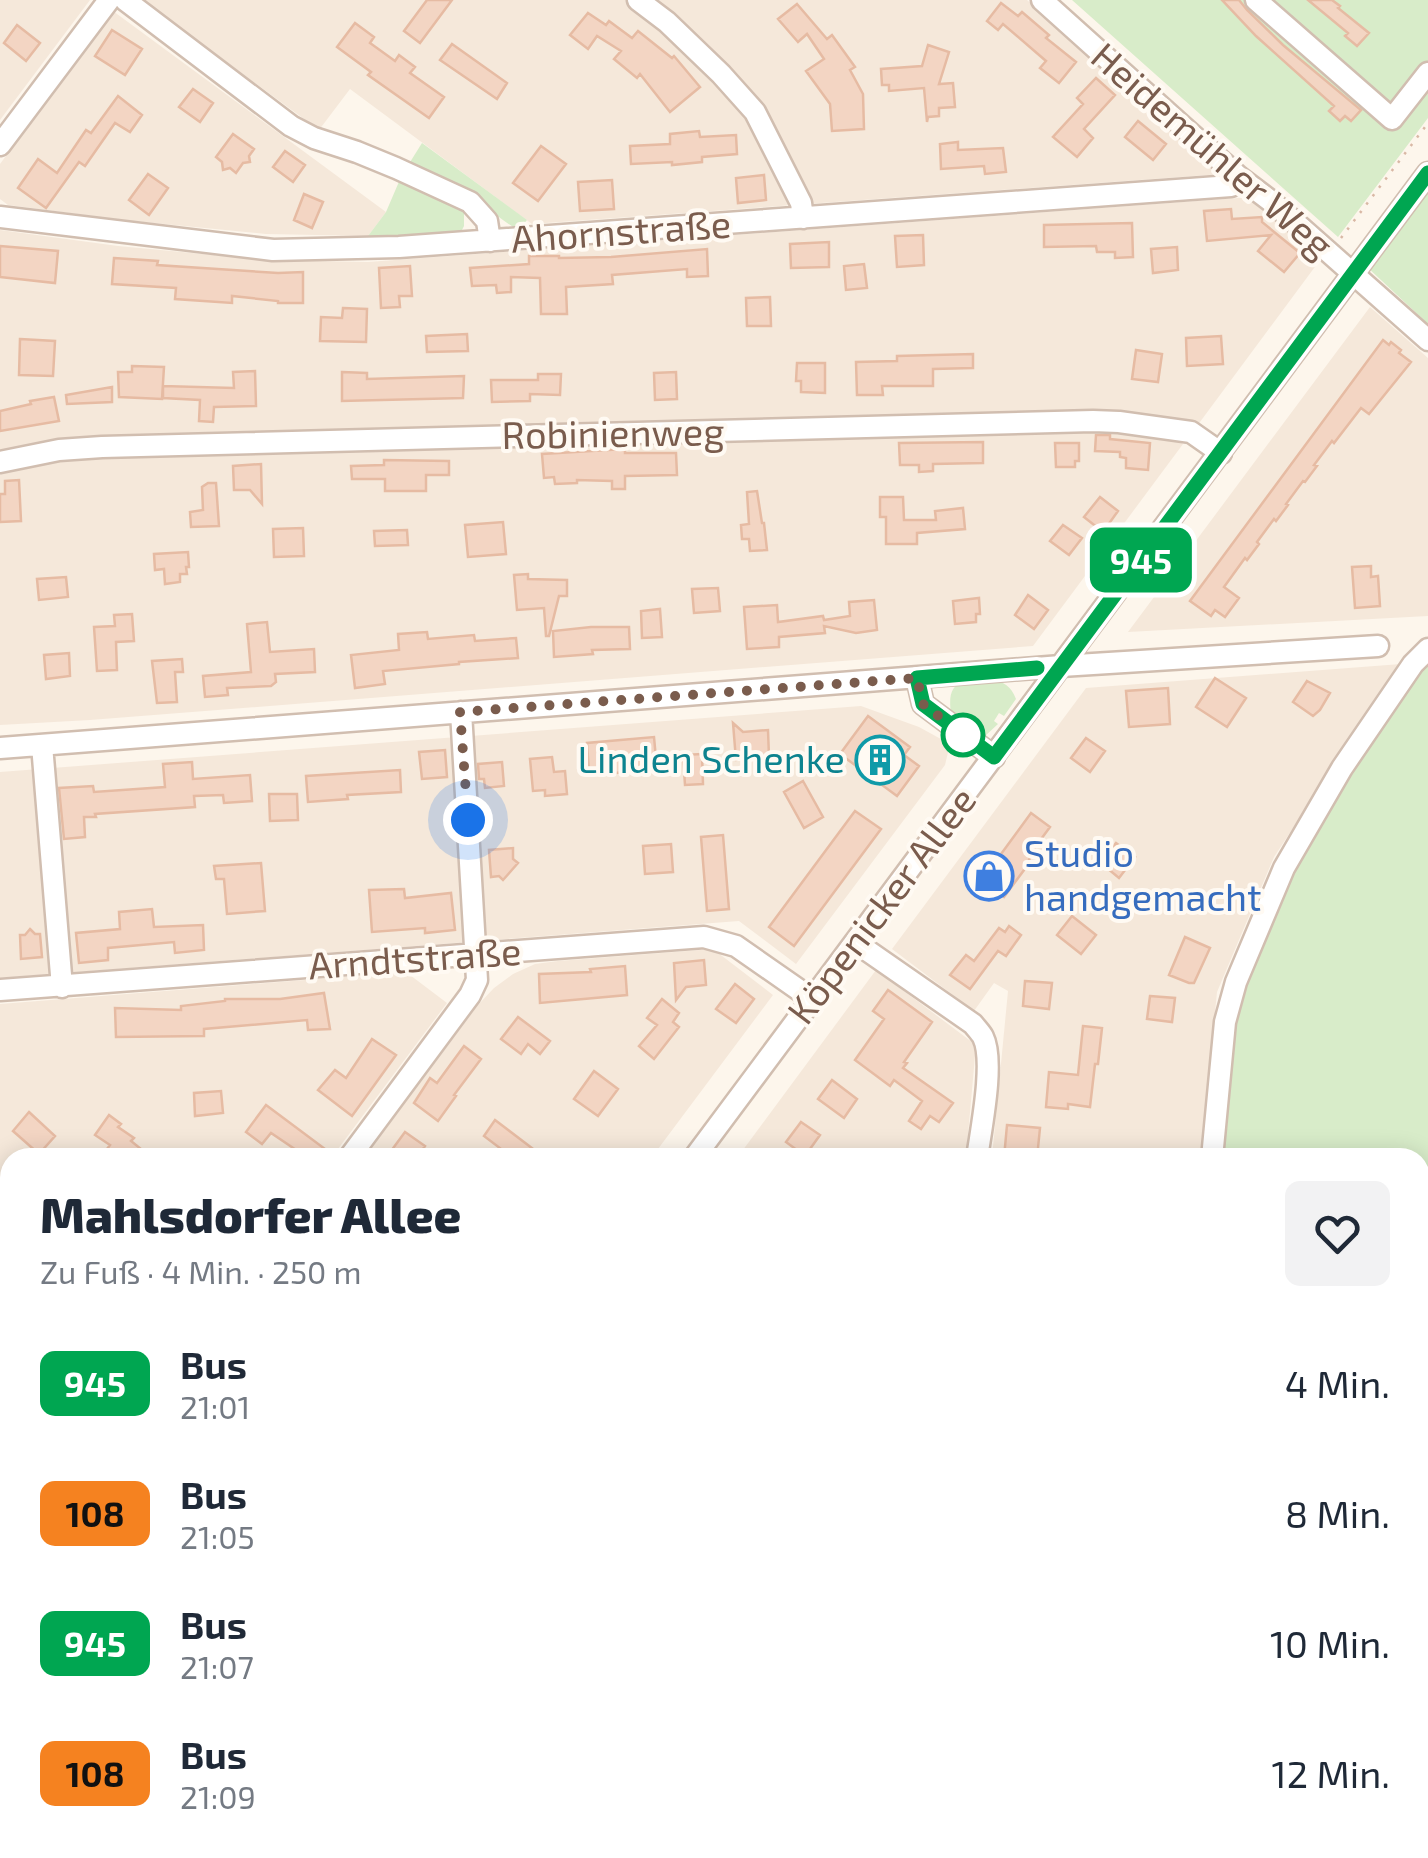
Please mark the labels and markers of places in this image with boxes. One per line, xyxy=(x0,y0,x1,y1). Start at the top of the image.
unlabelled marker xyxy=(942,714,984,756)
building icon: Linden Schenke xyxy=(854,734,906,786)
place label: Linden Schenke xyxy=(578,735,845,781)
place label: Studio handgemacht xyxy=(1024,829,1262,919)
shop icon: Studio handgemacht xyxy=(963,850,1015,902)

